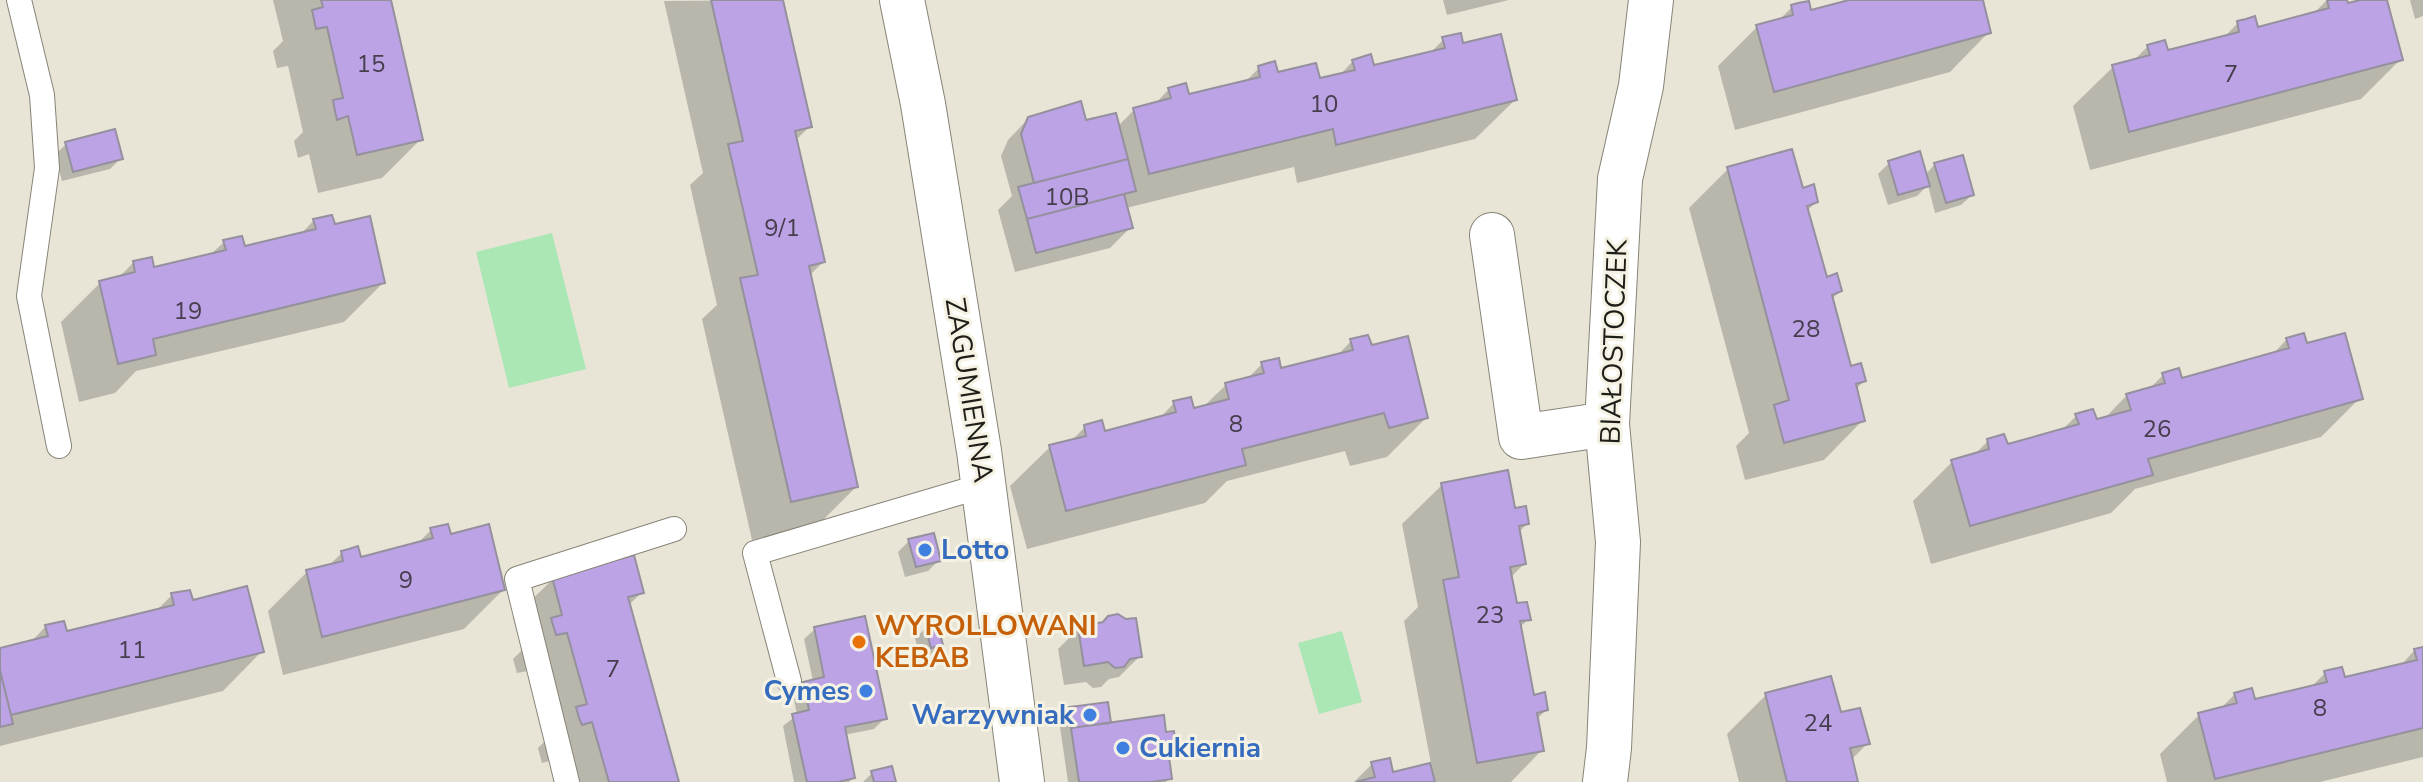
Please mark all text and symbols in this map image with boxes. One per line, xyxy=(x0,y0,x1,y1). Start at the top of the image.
house number: 15 xyxy=(357,48,385,80)
house number: 7 xyxy=(2224,58,2238,90)
house number: 10 xyxy=(1310,88,1338,120)
house number: 10B xyxy=(1044,181,1090,213)
house number: 9/1 xyxy=(764,212,800,244)
street label: BIAŁOSTOCZEK xyxy=(1591,238,1637,445)
house number: 19 xyxy=(174,295,202,327)
street label: ZAGUMIENNA xyxy=(936,295,1002,485)
house number: 28 xyxy=(1792,313,1820,345)
house number: 8 xyxy=(1229,408,1243,440)
house number: 26 xyxy=(2143,413,2171,445)
place label: Lotto xyxy=(941,531,1009,569)
marker: Lotto xyxy=(916,541,934,559)
house number: 9 xyxy=(399,564,413,596)
house number: 23 xyxy=(1476,599,1504,631)
place label: WYROLLOWANI KEBAB xyxy=(875,607,1097,677)
marker: WYROLLOWANI KEBAB xyxy=(850,633,868,651)
house number: 11 xyxy=(118,634,146,666)
house number: 7 xyxy=(606,653,620,685)
place label: Cymes xyxy=(764,672,850,710)
marker: Cymes xyxy=(857,682,875,700)
house number: 8 xyxy=(2313,692,2327,724)
place label: Warzywniak xyxy=(911,696,1075,734)
marker: Warzywniak xyxy=(1081,706,1099,724)
house number: 24 xyxy=(1804,707,1832,739)
place label: Cukiernia xyxy=(1139,729,1261,767)
marker: Cukiernia xyxy=(1114,739,1132,757)

